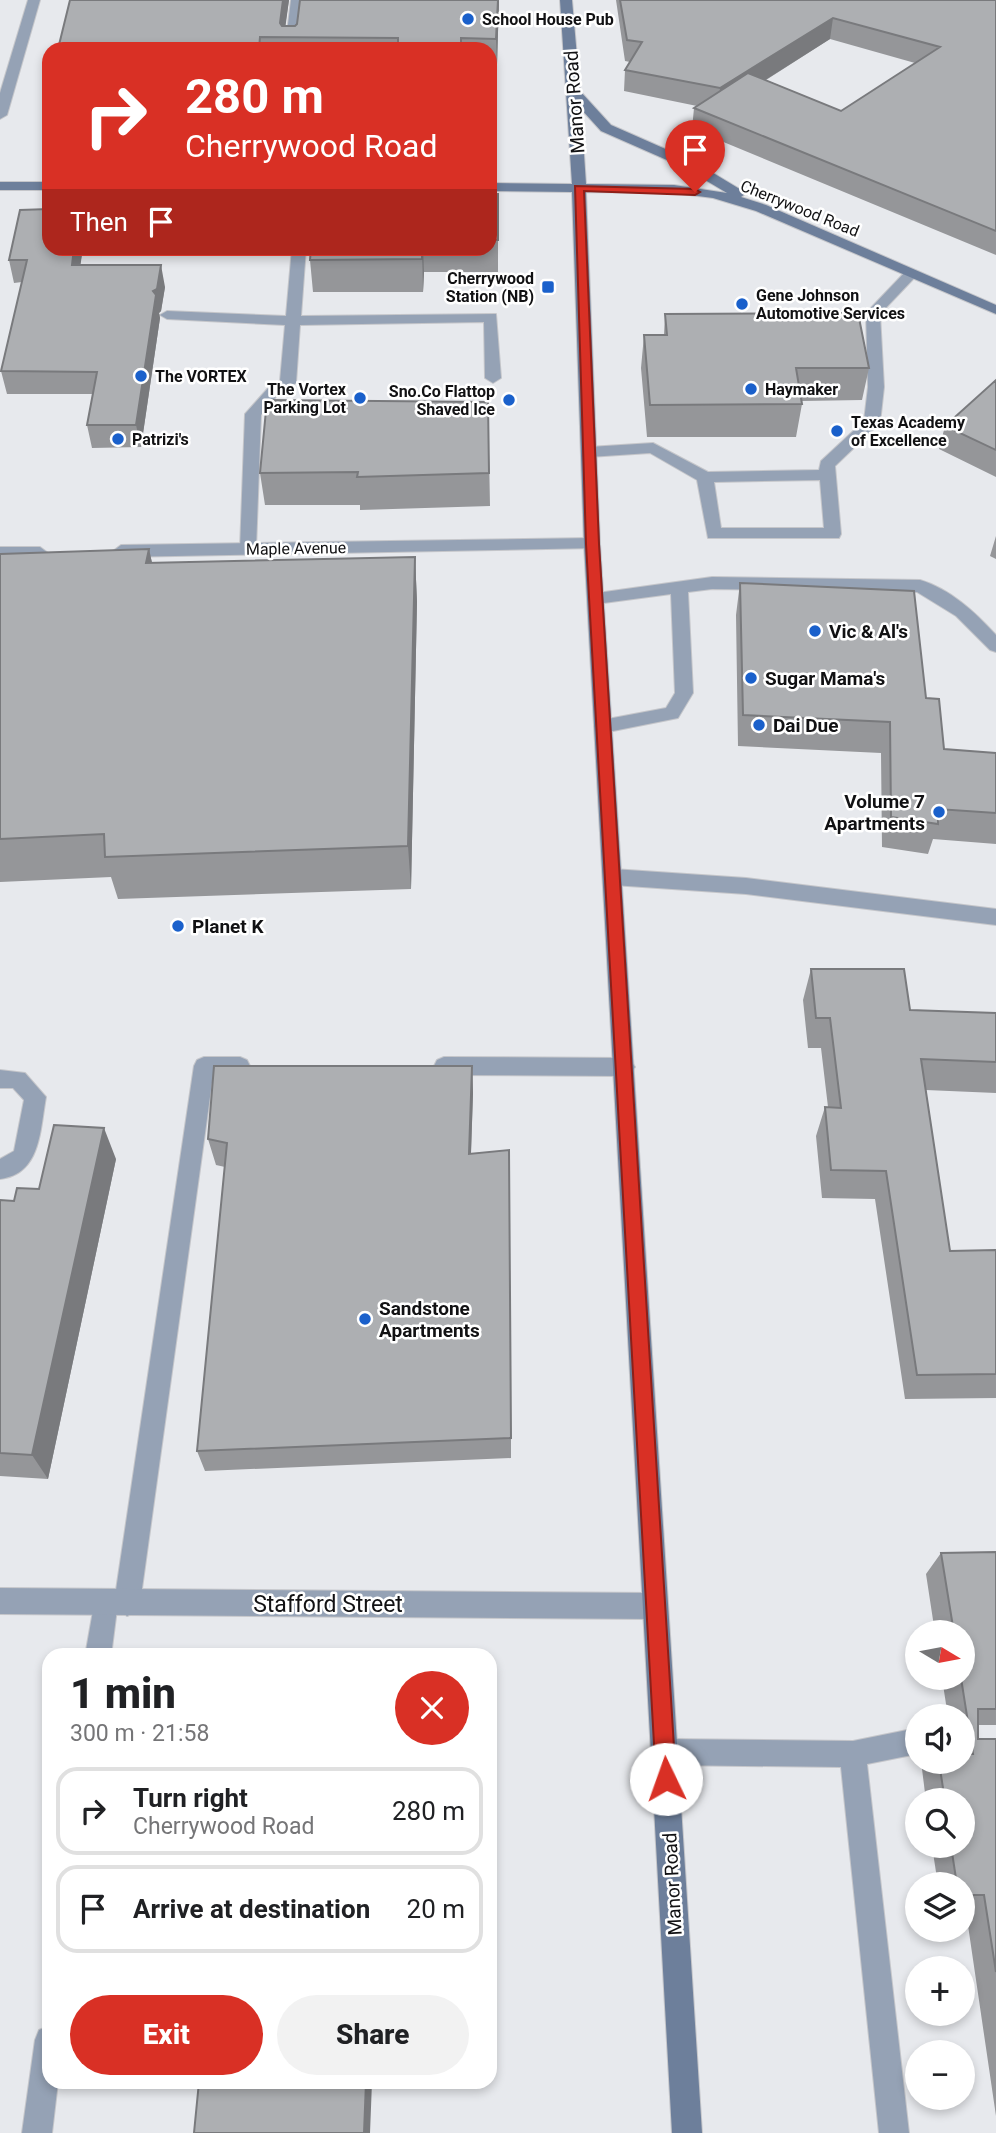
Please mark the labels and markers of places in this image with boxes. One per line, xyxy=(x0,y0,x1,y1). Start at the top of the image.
place label: School House Pub xyxy=(482,10,614,29)
marker: School House Pub xyxy=(460,11,476,27)
pin xyxy=(665,120,725,192)
place label: Cherrywood Station (NB) xyxy=(446,269,534,306)
marker: Cherrywood Station (NB) xyxy=(540,279,556,295)
place label: Gene Johnson Automotive Services xyxy=(756,286,905,323)
marker: Gene Johnson Automotive Services xyxy=(734,296,750,312)
place label: The VORTEX xyxy=(155,367,247,386)
marker: The VORTEX xyxy=(133,368,149,384)
place label: The Vortex Parking Lot xyxy=(263,380,347,417)
place label: Haymaker xyxy=(765,380,838,399)
marker: Haymaker xyxy=(743,381,759,397)
place label: Sno.Co Flattop Shaved Ice xyxy=(389,382,495,419)
marker: The Vortex Parking Lot xyxy=(352,390,368,406)
marker: Sno.Co Flattop Shaved Ice xyxy=(501,392,517,408)
place label: Texas Academy of Excellence xyxy=(851,413,966,450)
marker: Texas Academy of Excellence xyxy=(829,423,845,439)
place label: Patrizi's xyxy=(132,430,189,449)
marker: Patrizi's xyxy=(110,431,126,447)
place label: Vic & Al's xyxy=(829,620,908,643)
marker: Vic & Al's xyxy=(807,623,823,639)
place label: Sugar Mama's xyxy=(765,667,885,690)
marker: Sugar Mama's xyxy=(743,670,759,686)
place label: Dai Due xyxy=(773,714,839,737)
marker: Dai Due xyxy=(751,717,767,733)
place label: Volume 7 Apartments xyxy=(824,790,925,835)
marker: Volume 7 Apartments xyxy=(931,804,947,820)
place label: Planet K xyxy=(192,915,265,938)
marker: Planet K xyxy=(170,918,186,934)
place label: Sandstone Apartments xyxy=(379,1297,480,1342)
marker: Sandstone Apartments xyxy=(357,1311,373,1327)

